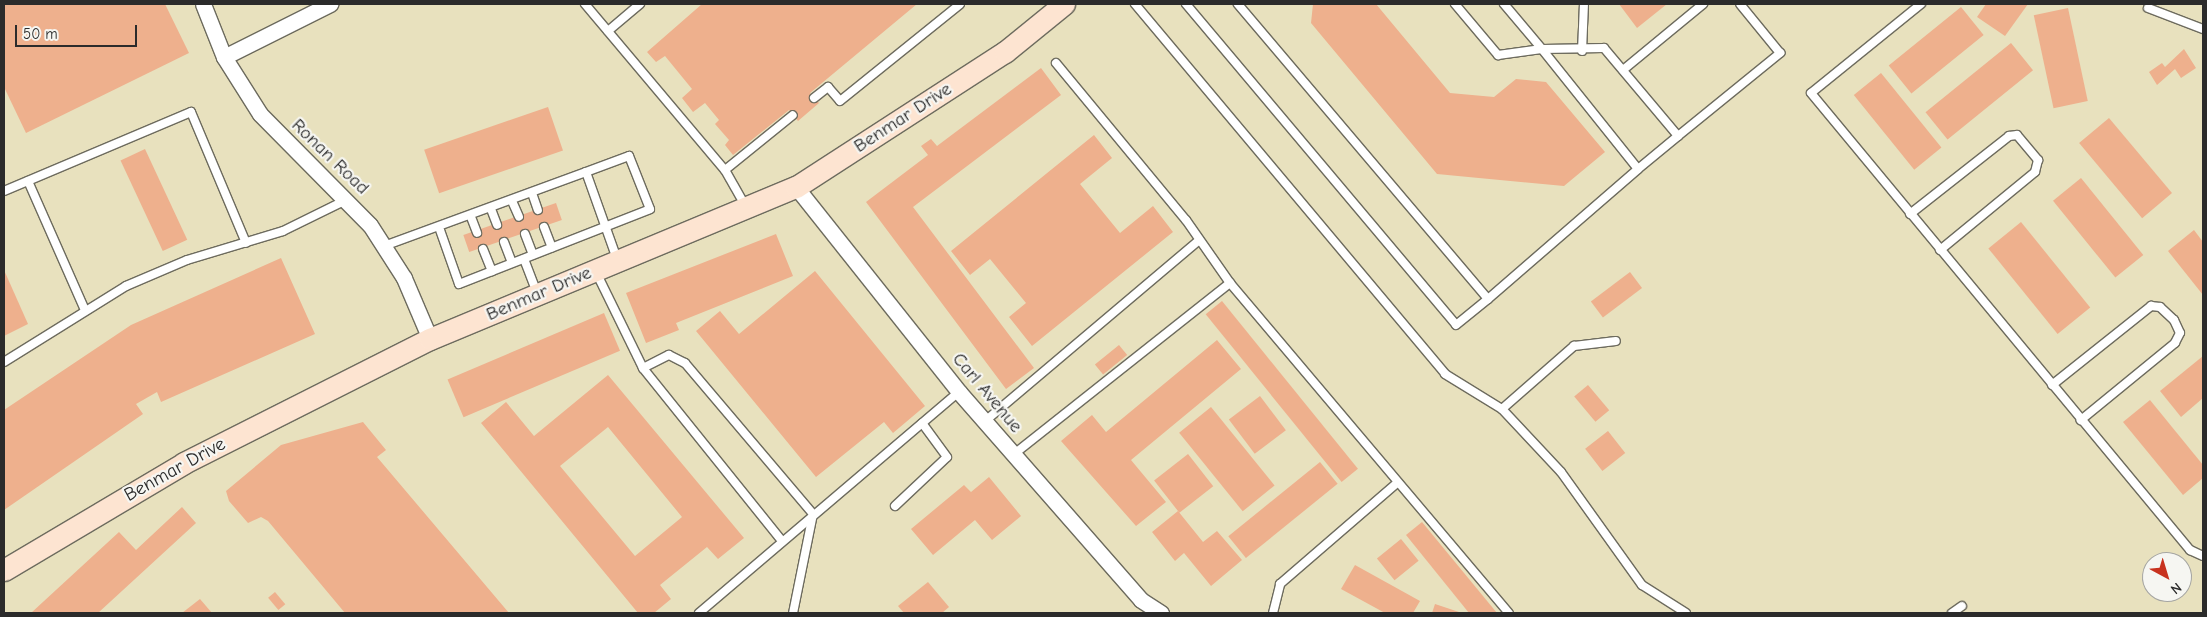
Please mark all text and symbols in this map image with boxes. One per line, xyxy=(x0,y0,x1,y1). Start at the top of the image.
scale bar xyxy=(18,15,140,47)
text: 50 m xyxy=(23,25,58,43)
street label: Benmar Drive xyxy=(850,78,956,158)
street label: Ronan Road xyxy=(286,114,374,200)
street label: Benmar Drive xyxy=(483,262,595,326)
street label: Carl Avenue xyxy=(947,348,1027,438)
street label: Benmar Drive xyxy=(120,433,230,507)
north arrow xyxy=(2142,552,2192,602)
text: N xyxy=(2167,579,2185,598)

